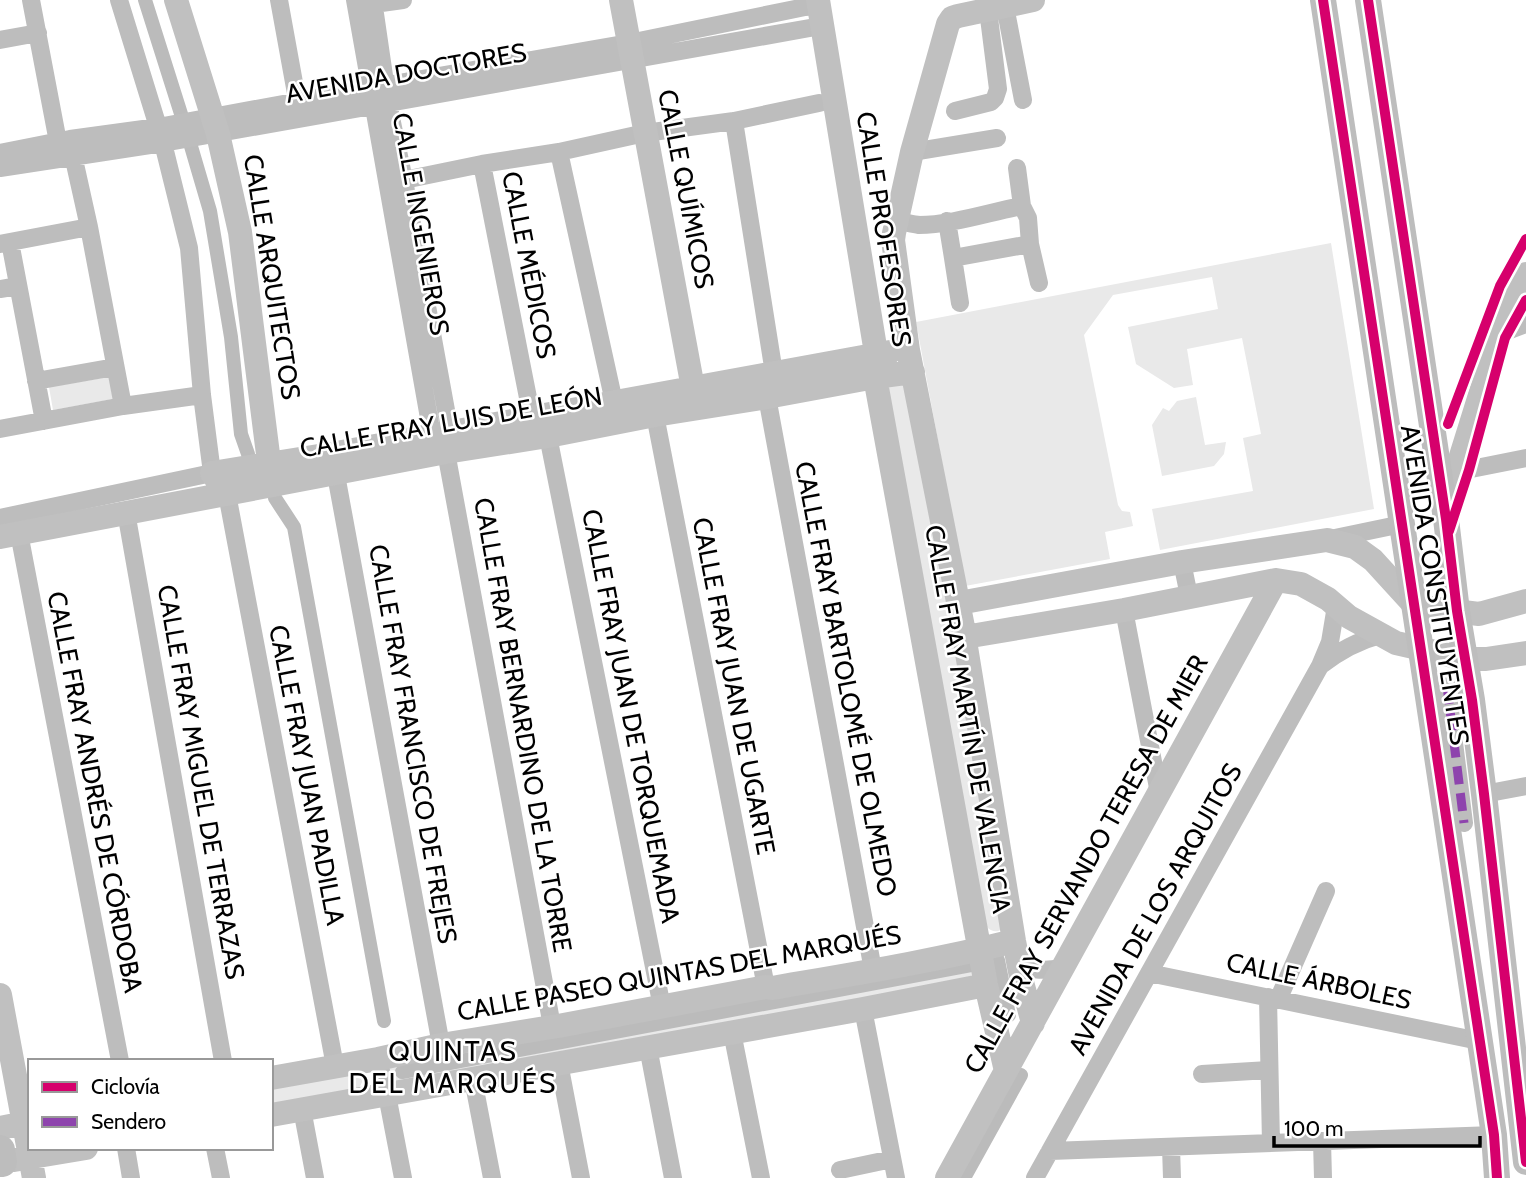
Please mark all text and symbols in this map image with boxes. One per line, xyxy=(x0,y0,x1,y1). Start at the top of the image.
street label: AVENIDA DOCTORES xyxy=(283,36,529,110)
street label: CALLE QUÍMICOS xyxy=(651,87,721,291)
street label: CALLE PROFESORES xyxy=(850,109,918,349)
street label: CALLE INGENIEROS xyxy=(386,110,456,338)
street label: CALLE ARQUITECTOS xyxy=(237,152,307,402)
street label: CALLE MÉDICOS xyxy=(495,169,563,361)
street label: CALLE FRAY LUIS DE LEÓN xyxy=(297,380,605,464)
street label: AVENIDA CONSTITUYENTES xyxy=(1394,423,1476,747)
street label: CALLE FRAY BARTOLOMÉ DE OLMEDO xyxy=(788,459,904,899)
street label: CALLE FRAY BERNARDINO DE LA TORRE xyxy=(467,495,579,955)
street label: CALLE FRAY JUAN DE TORQUEMADA xyxy=(575,506,687,926)
street label: CALLE FRAY JUAN DE UGARTE xyxy=(686,515,782,857)
street label: CALLE FRAY MARTÍN DE VALENCIA xyxy=(918,522,1018,916)
street label: CALLE FRAY FRANCISCO DE FREJES xyxy=(362,542,464,946)
street label: CALLE FRAY MIGUEL DE TERRAZAS xyxy=(151,582,251,982)
street label: CALLE FRAY ANDRÉS DE CÓRDOBA xyxy=(40,589,150,995)
street label: CALLE FRAY JUAN PADILLA xyxy=(262,622,352,928)
street label: CALLE FRAY SERVANDO TERESA DE MIER xyxy=(957,649,1215,1079)
street label: AVENIDA DE LOS ARQUITOS xyxy=(1061,758,1249,1060)
street label: CALLE PASEO QUINTAS DEL MARQUÉS xyxy=(455,918,903,1028)
street label: CALLE ÁRBOLES xyxy=(1224,946,1414,1016)
district label: QUINTAS DEL MARQUÉS xyxy=(349,1034,557,1100)
legend xyxy=(28,1059,273,1150)
text: Ciclovía xyxy=(91,1074,160,1099)
scale bar xyxy=(1274,1104,1480,1148)
text: Sendero xyxy=(91,1109,166,1134)
text: 100 m xyxy=(1284,1116,1343,1141)

